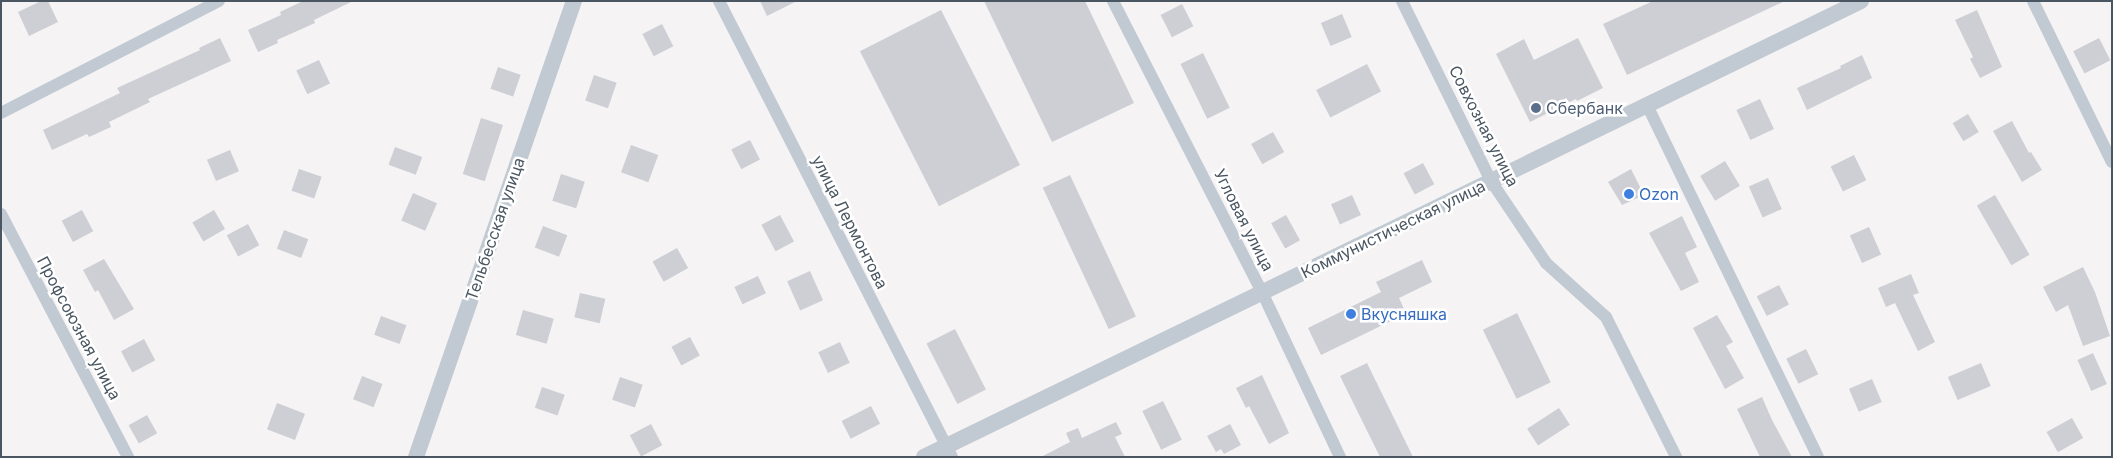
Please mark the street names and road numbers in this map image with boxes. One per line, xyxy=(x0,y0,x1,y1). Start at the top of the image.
street label: Совхозная улица xyxy=(1445,62,1523,190)
street label: улица Лермонтова xyxy=(808,152,892,292)
street label: Тельбесская улица xyxy=(461,155,529,303)
street label: Угловая улица xyxy=(1210,166,1278,274)
street label: Коммунистическая улица xyxy=(1298,176,1488,282)
street label: Профсоюзная улица xyxy=(33,253,125,403)

